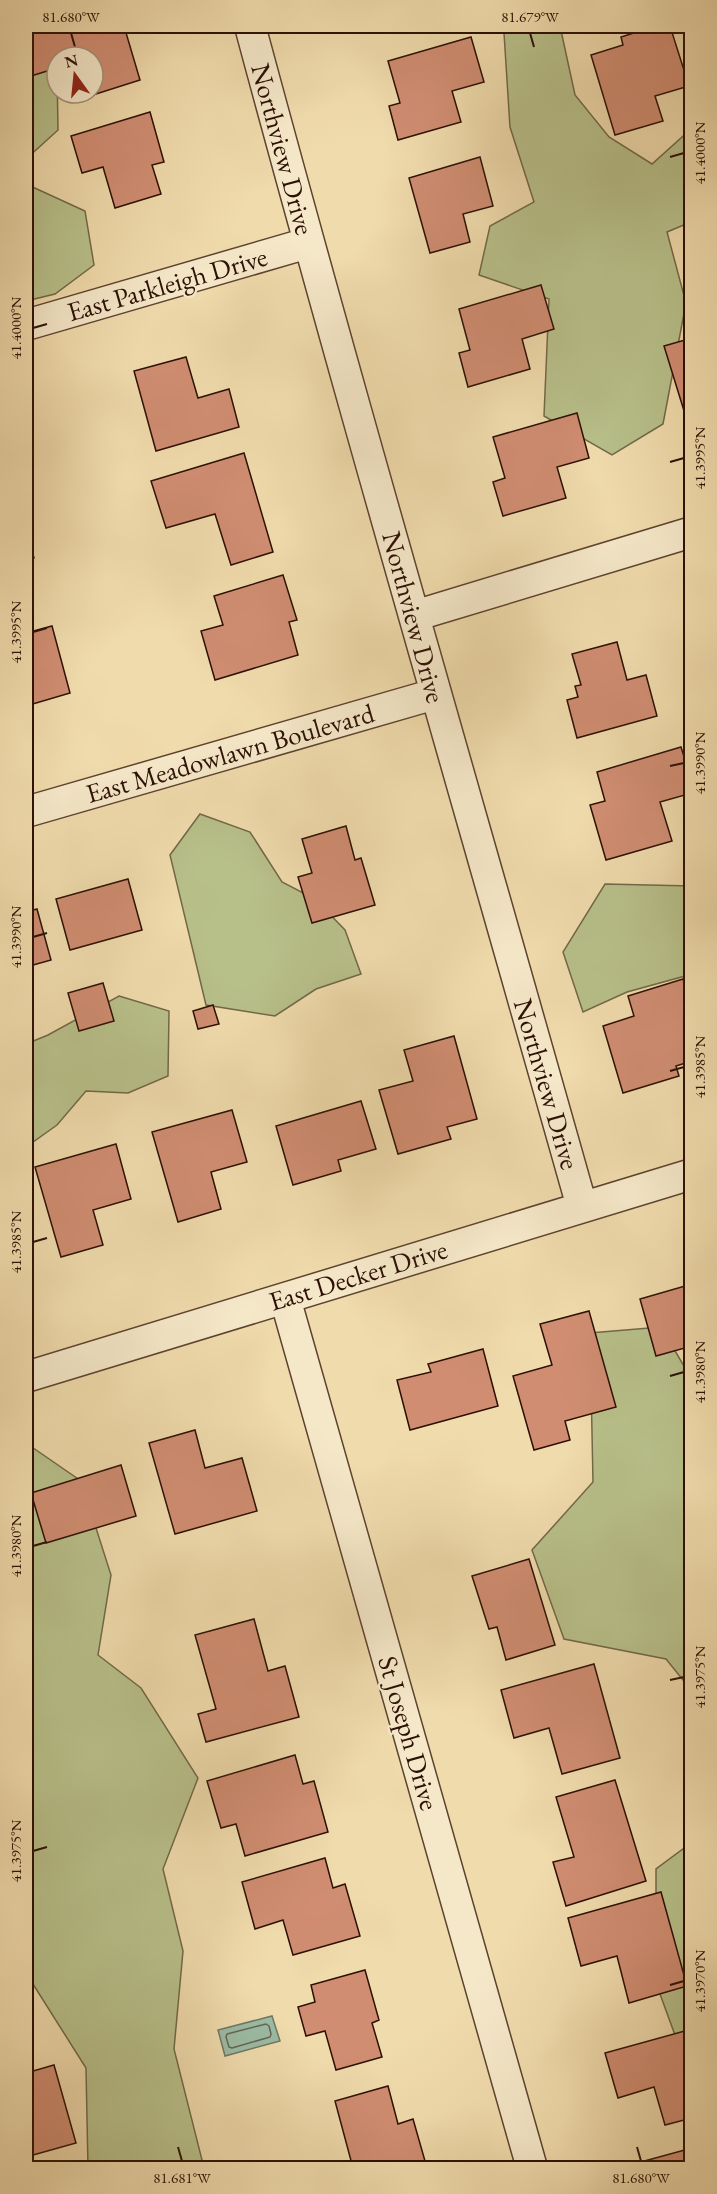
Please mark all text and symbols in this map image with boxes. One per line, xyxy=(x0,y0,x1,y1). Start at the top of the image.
text: 81.680°W xyxy=(42,7,100,26)
text: 81.679°W xyxy=(501,7,559,26)
north arrow xyxy=(45,45,105,105)
text: N xyxy=(62,49,80,73)
street label: Northview Drive xyxy=(243,59,323,239)
text: 41.4000°N xyxy=(690,121,709,184)
street label: East Parkleigh Drive xyxy=(63,239,271,329)
text: 41.4000°N xyxy=(6,296,25,359)
text: 41.3995°N xyxy=(690,426,709,489)
street label: Northview Drive xyxy=(374,527,454,707)
text: 41.3995°N xyxy=(6,600,25,663)
street label: East Meadowlawn Boulevard xyxy=(82,695,379,811)
text: 41.3990°N xyxy=(690,731,709,794)
text: 41.3990°N xyxy=(6,905,25,968)
street label: Northview Drive xyxy=(506,995,588,1173)
text: 41.3985°N xyxy=(690,1035,709,1098)
text: 41.3985°N xyxy=(6,1210,25,1273)
street label: East Decker Drive xyxy=(265,1231,451,1319)
text: 41.3980°N xyxy=(690,1340,709,1403)
text: 41.3980°N xyxy=(6,1514,25,1577)
text: 41.3975°N xyxy=(690,1645,709,1708)
street label: St Joseph Drive xyxy=(370,1652,448,1814)
text: 41.3975°N xyxy=(6,1819,25,1882)
text: 41.3970°N xyxy=(690,1949,709,2012)
text: 81.681°W xyxy=(153,2168,211,2187)
text: 81.680°W xyxy=(612,2168,670,2187)

